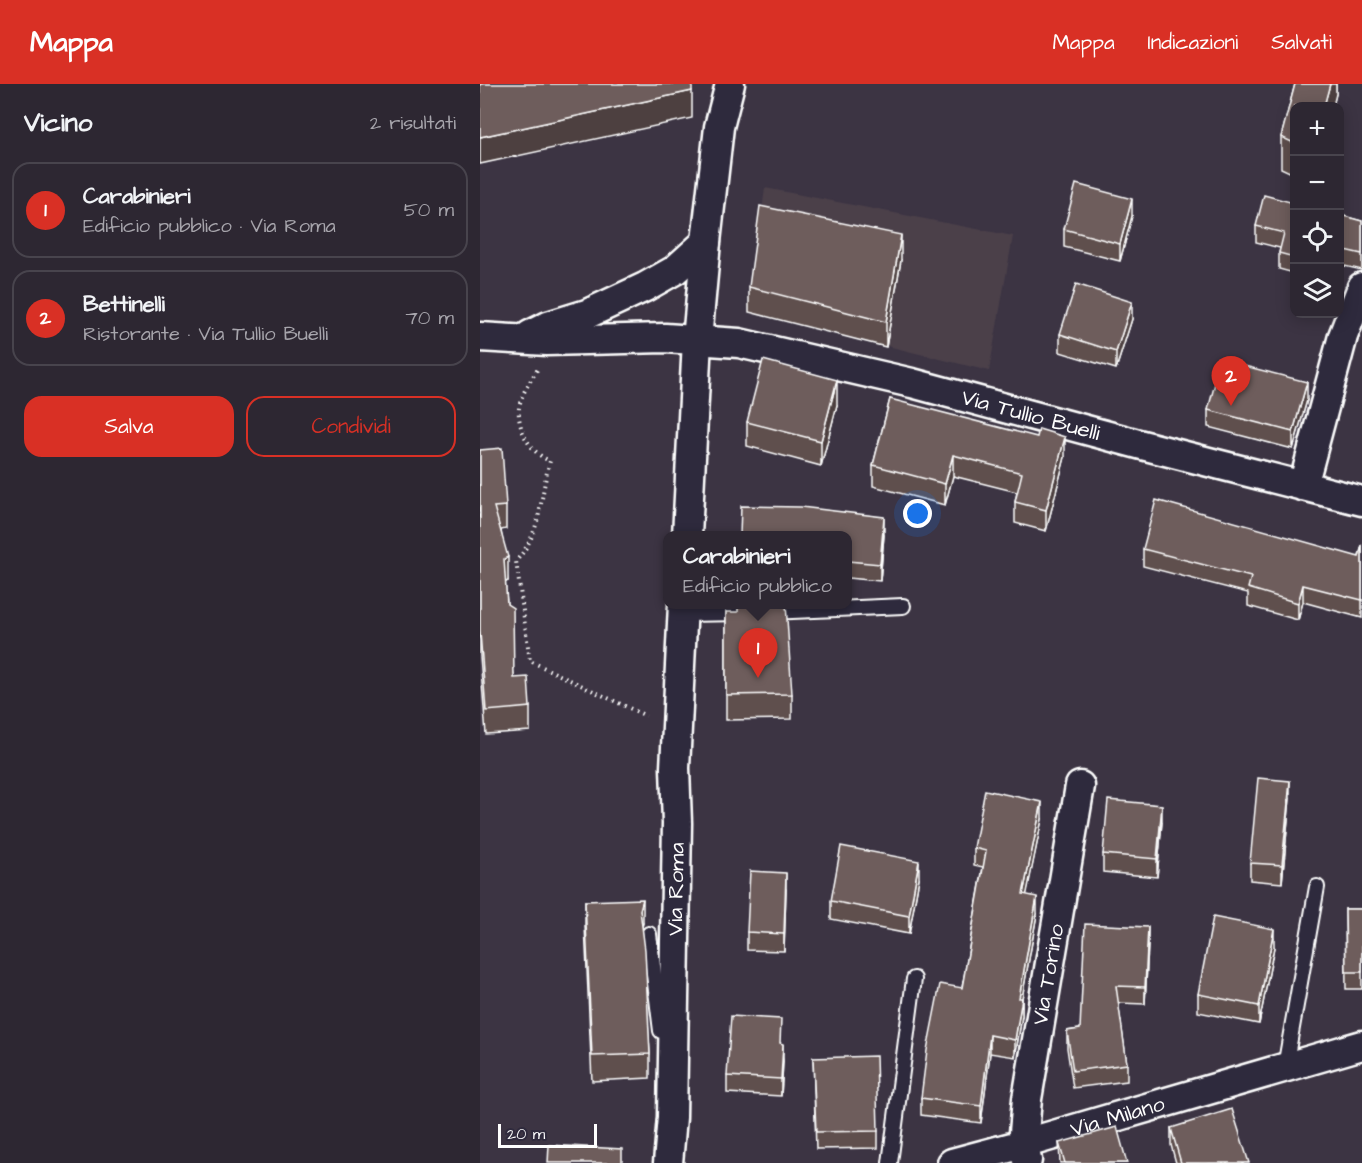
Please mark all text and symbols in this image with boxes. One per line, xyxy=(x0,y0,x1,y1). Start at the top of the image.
text: Mappa xyxy=(30,23,113,62)
text: Mappa xyxy=(1052,28,1115,57)
text: Indicazioni xyxy=(1148,28,1238,57)
text: Salvati xyxy=(1271,28,1332,57)
map controls xyxy=(1290,102,1344,318)
button: + xyxy=(1290,102,1344,156)
text: Vicino xyxy=(24,105,92,141)
text: 2 risultati xyxy=(370,109,456,137)
button: − xyxy=(1290,156,1344,210)
text: Carabinieri xyxy=(83,181,191,212)
text: 1 xyxy=(44,196,47,224)
text: 50 m xyxy=(404,196,454,224)
button: locate xyxy=(1290,210,1344,264)
text: Edificio pubblico · Via Roma xyxy=(83,212,336,240)
button: layers xyxy=(1290,264,1344,318)
text: Bettinelli xyxy=(83,289,165,320)
text: 2 xyxy=(40,304,51,332)
text: 70 m xyxy=(406,304,454,332)
text: Ristorante · Via Tullio Buelli xyxy=(83,320,328,348)
pin: 2 xyxy=(1212,356,1251,406)
street label: Via Tullio Buelli xyxy=(958,382,1104,449)
button: Salva xyxy=(24,396,234,457)
button: Condividi xyxy=(246,396,456,457)
your location xyxy=(903,499,932,528)
popup xyxy=(663,531,852,609)
text: Carabinieri xyxy=(683,541,791,572)
text: Edificio pubblico xyxy=(683,572,832,600)
pin: 1 xyxy=(738,628,778,678)
street label: Via Roma xyxy=(660,842,692,936)
street label: Via Torino xyxy=(1024,921,1072,1027)
street label: Via Milano xyxy=(1067,1088,1169,1145)
scale bar xyxy=(498,1121,597,1148)
text: 20 m xyxy=(507,1123,545,1145)

